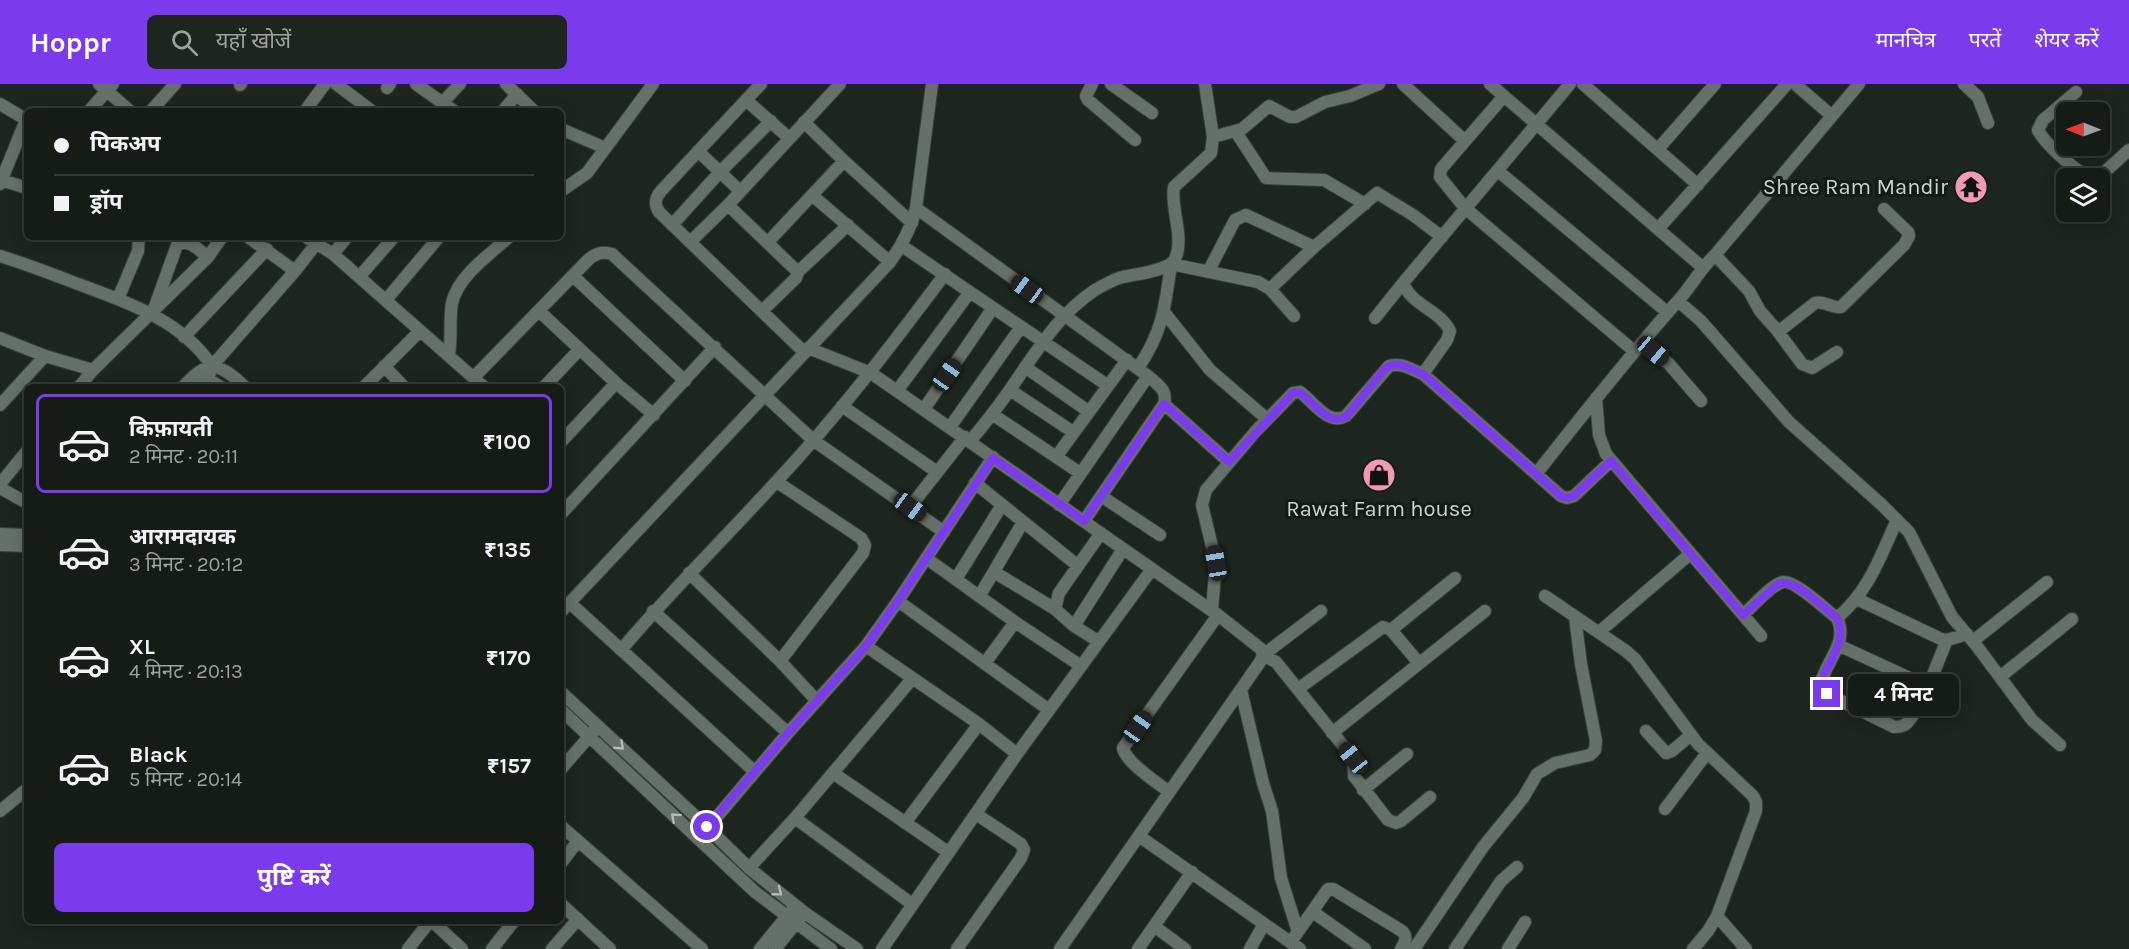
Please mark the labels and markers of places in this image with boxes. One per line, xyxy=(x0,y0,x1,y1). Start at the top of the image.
temple icon: Shree Ram Mandir xyxy=(1953,169,1989,205)
place label: Shree Ram Mandir xyxy=(1763,174,1948,200)
shop icon: Rawat Farm house xyxy=(1361,457,1397,493)
place label: Rawat Farm house xyxy=(1286,496,1472,522)

